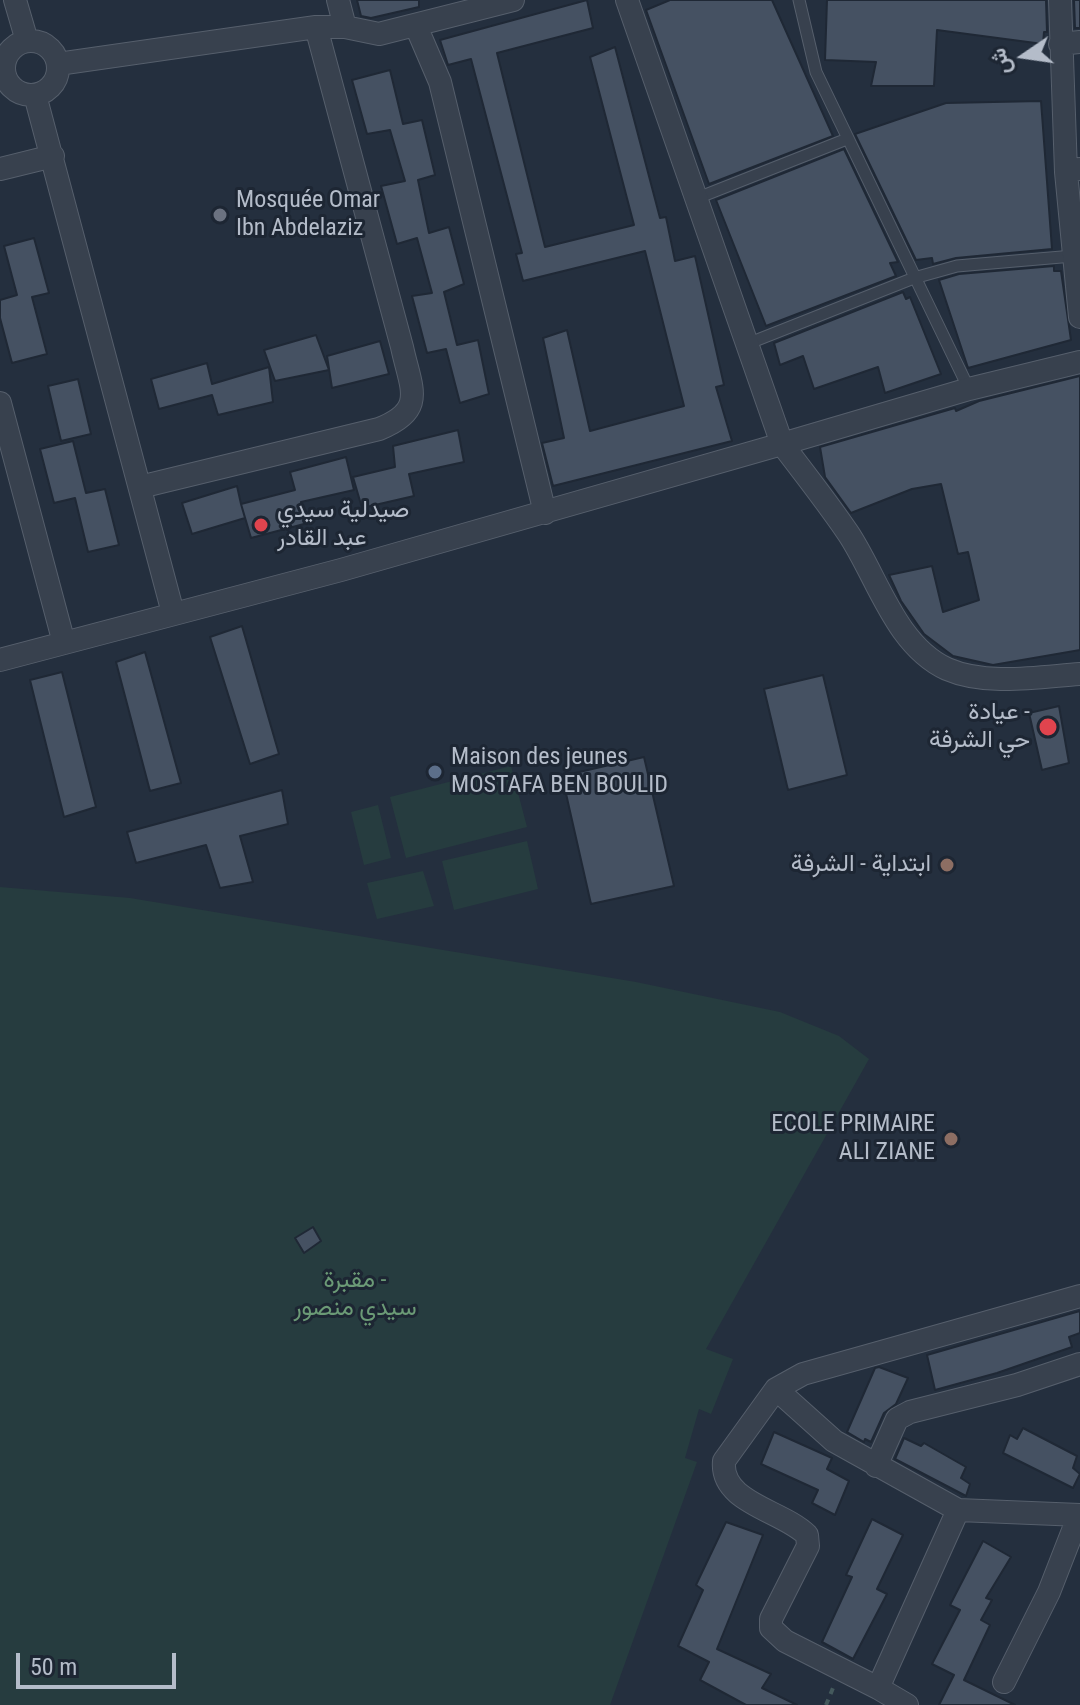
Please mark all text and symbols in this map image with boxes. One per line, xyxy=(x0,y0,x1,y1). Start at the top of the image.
north arrow xyxy=(984,16,1064,96)
text: ش xyxy=(985,46,1015,77)
place label: Mosquée Omar Ibn Abdelaziz xyxy=(236,187,380,243)
marker: Mosquée Omar Ibn Abdelaziz xyxy=(211,206,229,224)
place label: صيدلية سيدي عبد القادر xyxy=(277,497,409,553)
marker: صيدلية سيدي عبد القادر xyxy=(252,516,270,534)
place label: عيادة - حي الشرفة xyxy=(929,699,1030,755)
marker: عيادة - حي الشرفة xyxy=(1037,716,1059,738)
place label: Maison des jeunes MOSTAFA BEN BOULID xyxy=(451,744,668,800)
marker: Maison des jeunes MOSTAFA BEN BOULID xyxy=(426,763,444,781)
place label: ابتداية - الشرفة xyxy=(791,851,931,879)
marker: ابتداية - الشرفة xyxy=(938,856,956,874)
place label: ECOLE PRIMAIRE ALI ZIANE xyxy=(771,1111,935,1167)
marker: ECOLE PRIMAIRE ALI ZIANE xyxy=(942,1130,960,1148)
park label: مقبرة - سيدي منصور xyxy=(293,1267,417,1323)
scale bar xyxy=(20,1637,180,1687)
text: 50 m xyxy=(30,1653,77,1681)

